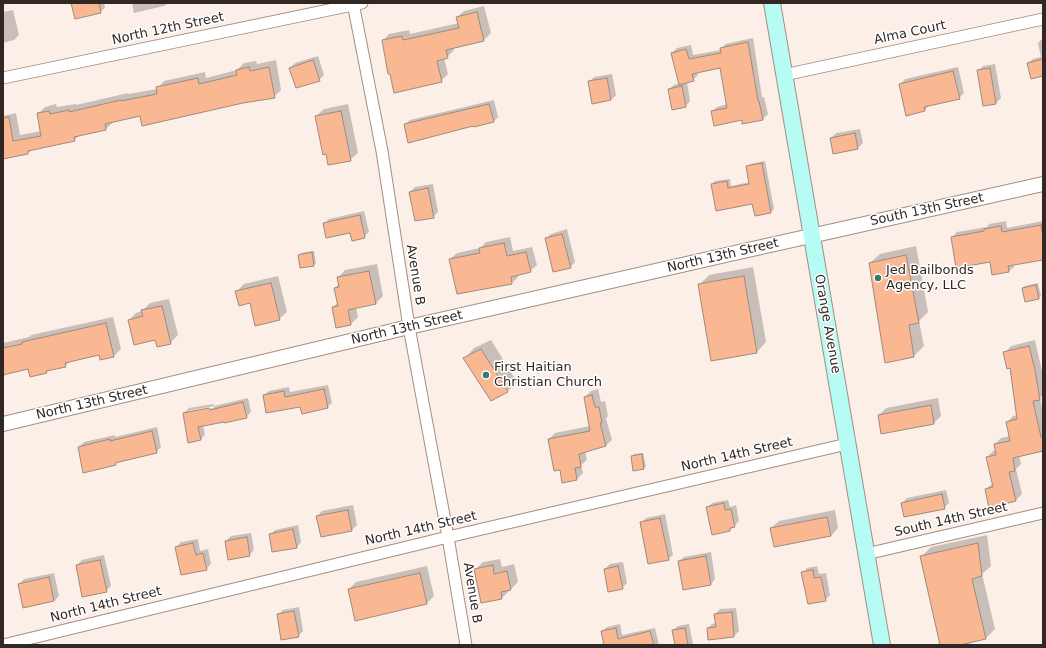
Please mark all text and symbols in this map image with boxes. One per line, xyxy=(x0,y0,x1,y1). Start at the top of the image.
street label: North 12th Street xyxy=(111,10,225,48)
street label: Alma Court xyxy=(873,18,947,48)
street label: South 13th Street xyxy=(869,190,985,230)
street label: North 13th Street xyxy=(666,236,780,276)
street label: Avenue B xyxy=(402,243,428,307)
place label: Jed Bailbonds Agency, LLC xyxy=(886,263,974,294)
street label: Orange Avenue xyxy=(811,273,843,375)
marker: Jed Bailbonds Agency, LLC xyxy=(873,273,883,283)
street label: North 13th Street xyxy=(350,308,464,348)
place label: First Haitian Christian Church xyxy=(494,360,602,391)
marker: First Haitian Christian Church xyxy=(481,370,491,380)
street label: North 13th Street xyxy=(35,383,149,423)
street label: North 14th Street xyxy=(680,435,794,475)
street label: South 14th Street xyxy=(893,499,1009,541)
street label: North 14th Street xyxy=(364,509,478,549)
street label: Avenue B xyxy=(459,561,485,625)
street label: North 14th Street xyxy=(49,584,163,626)

